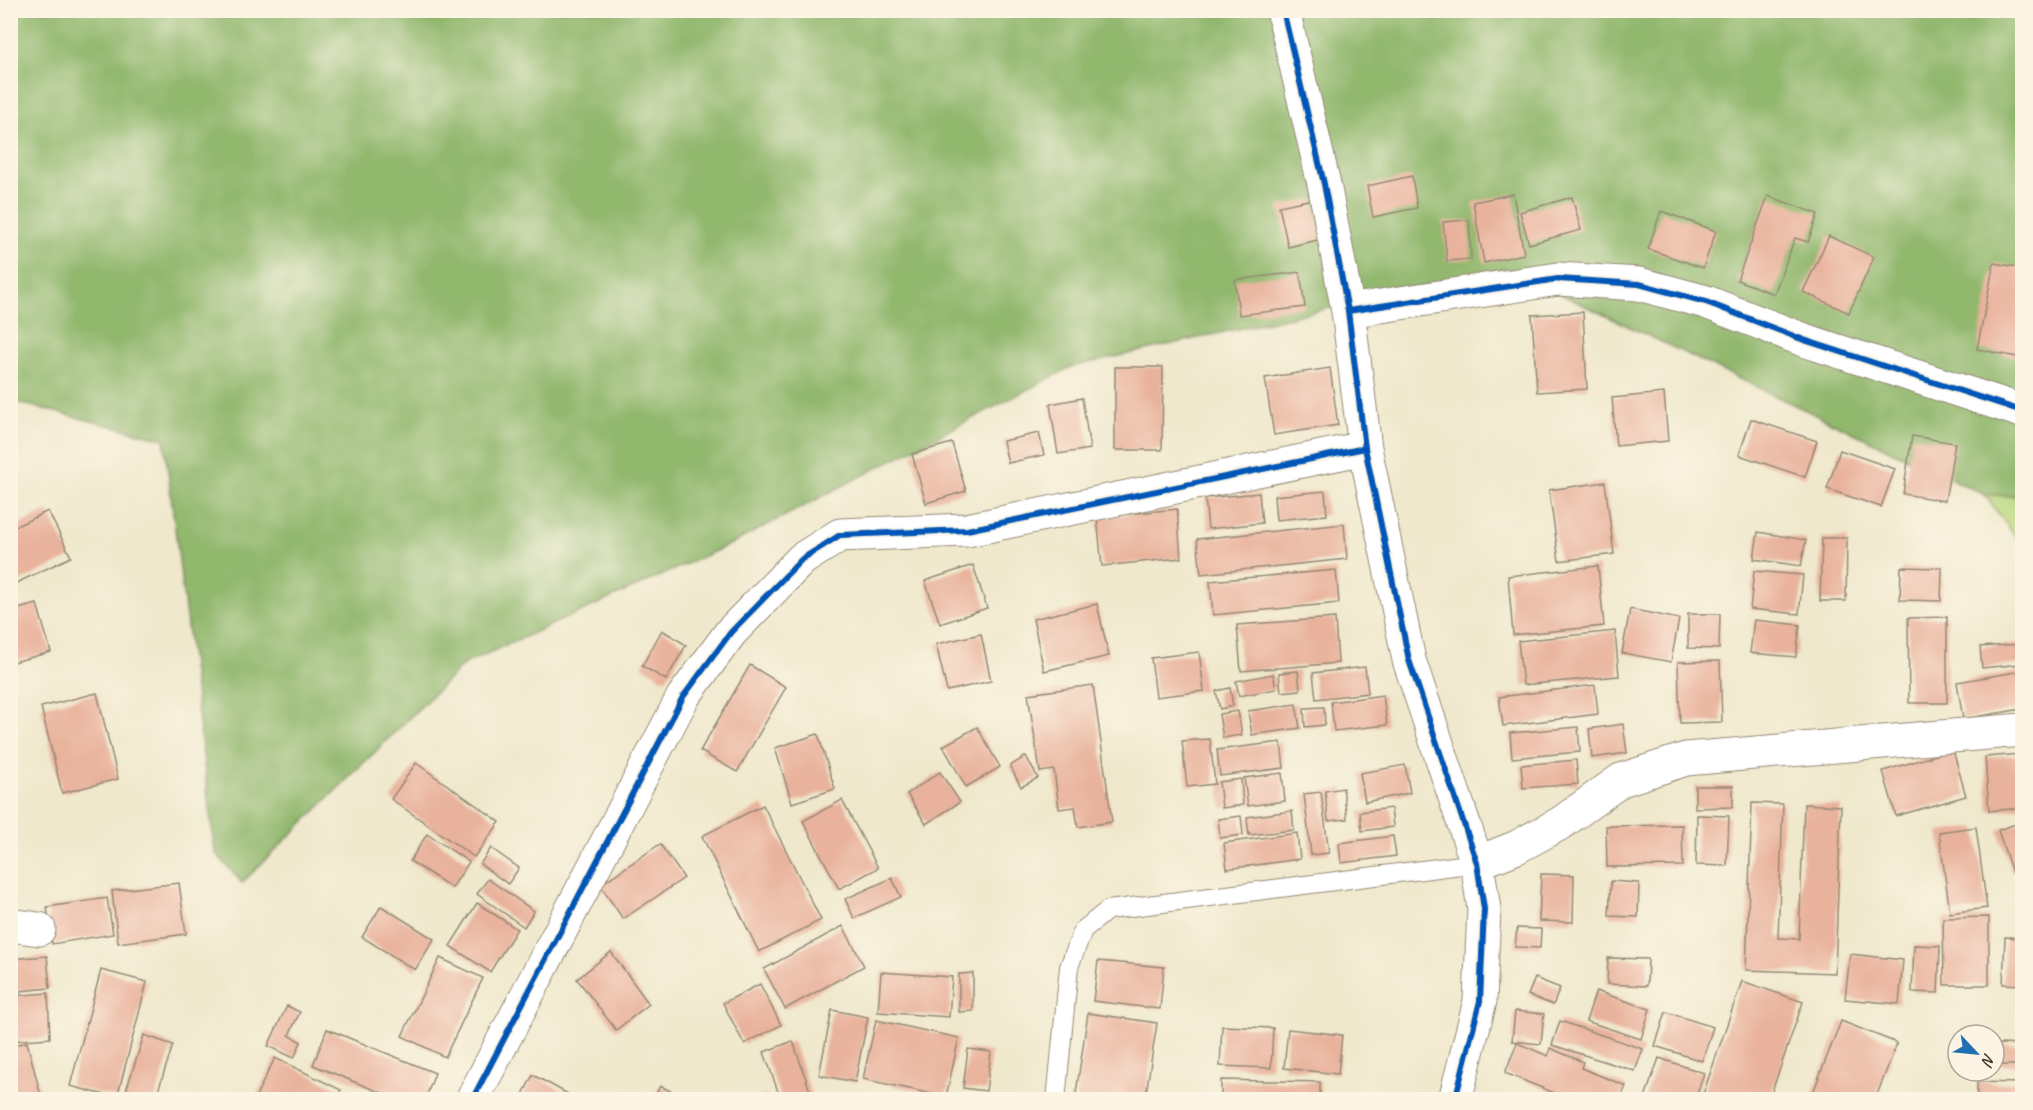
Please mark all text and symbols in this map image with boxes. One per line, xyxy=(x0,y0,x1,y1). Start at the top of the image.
north arrow xyxy=(1946,1023,2006,1083)
text: N xyxy=(1976,1050,2000,1071)

